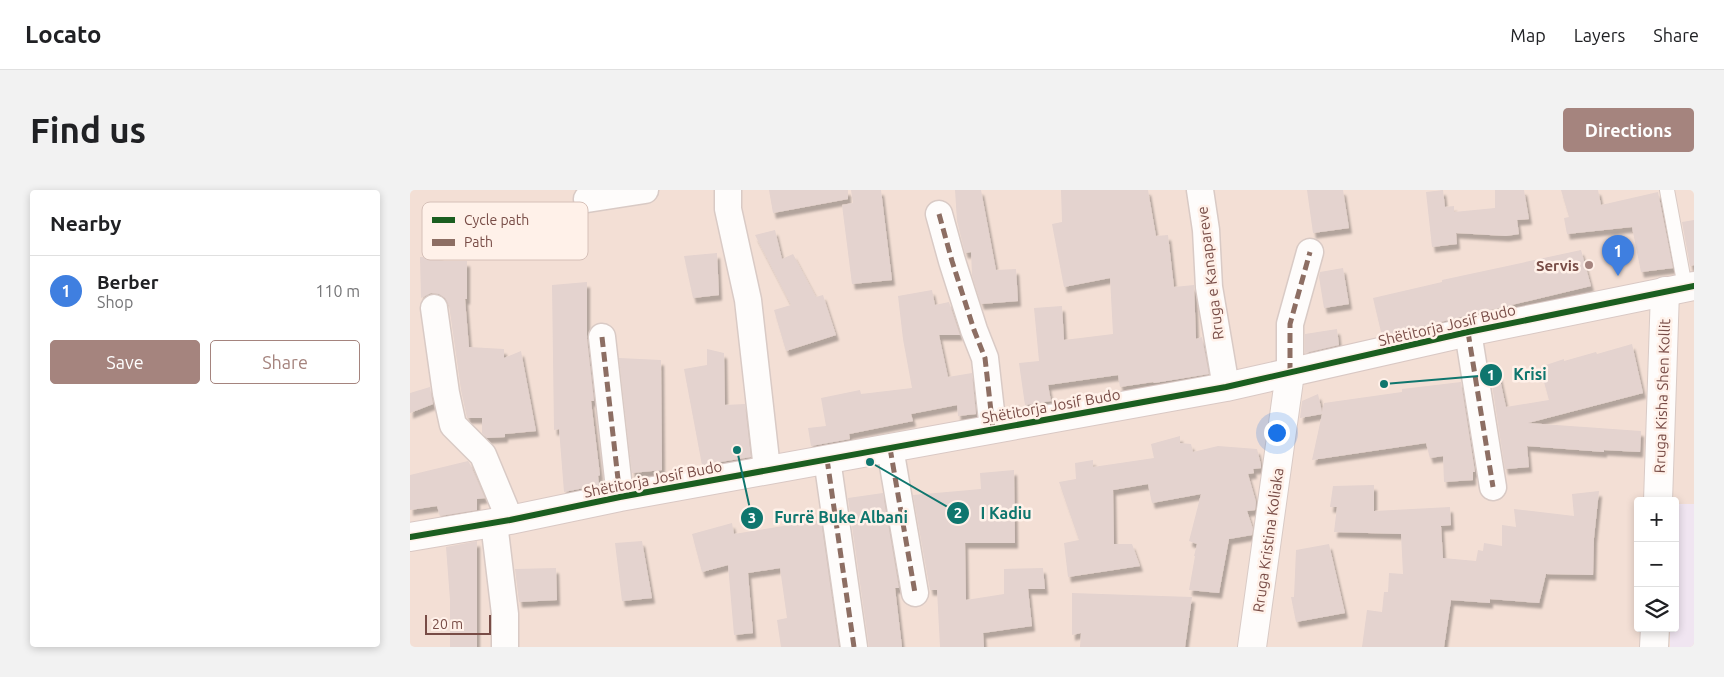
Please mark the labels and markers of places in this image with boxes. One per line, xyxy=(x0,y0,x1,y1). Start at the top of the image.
pin: 1 xyxy=(1602,235,1634,276)
place label: Servis xyxy=(1536,257,1579,274)
marker: Servis xyxy=(1583,259,1595,271)
callout: Krisi xyxy=(1478,359,1557,390)
callout: I Kadiu xyxy=(946,498,1042,529)
callout: Furrë Buke Albani xyxy=(739,502,918,533)

